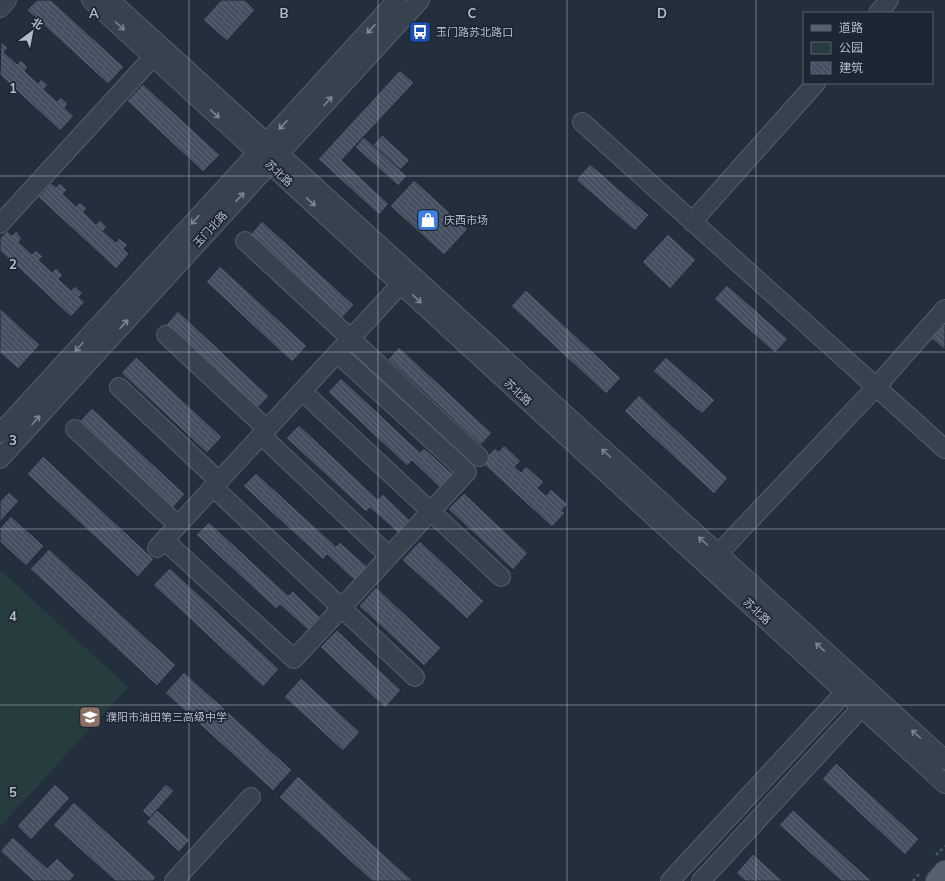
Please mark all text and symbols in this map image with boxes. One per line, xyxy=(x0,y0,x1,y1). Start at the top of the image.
text: A xyxy=(89,5,99,21)
text: B xyxy=(280,5,289,21)
text: C xyxy=(468,5,477,21)
text: D xyxy=(657,5,667,21)
north arrow xyxy=(12,12,52,52)
legend xyxy=(803,12,933,84)
text: 北 xyxy=(29,15,46,32)
bus stop icon: 玉门路苏北路口 xyxy=(407,19,433,45)
text: 道路 xyxy=(839,20,863,35)
one-way arrow xyxy=(114,22,125,31)
one-way arrow xyxy=(366,24,375,34)
place label: 玉门路苏北路口 xyxy=(436,25,513,39)
text: 公园 xyxy=(839,40,863,55)
text: 建筑 xyxy=(839,60,863,75)
text: 1 xyxy=(9,80,17,96)
one-way arrow xyxy=(323,96,332,106)
one-way arrow xyxy=(210,109,220,118)
one-way arrow xyxy=(279,119,288,129)
street label: 苏北路 xyxy=(262,157,296,189)
one-way arrow xyxy=(235,192,245,202)
one-way arrow xyxy=(306,197,316,207)
shop icon: 庆西市场 xyxy=(415,207,441,233)
street label: 玉门北路 xyxy=(190,208,230,250)
place label: 庆西市场 xyxy=(444,213,488,227)
one-way arrow xyxy=(191,215,200,225)
text: 2 xyxy=(9,256,17,272)
one-way arrow xyxy=(412,295,422,304)
one-way arrow xyxy=(119,319,128,329)
one-way arrow xyxy=(74,342,84,352)
street label: 苏北路 xyxy=(501,376,535,408)
one-way arrow xyxy=(31,415,40,425)
text: 3 xyxy=(9,432,17,448)
one-way arrow xyxy=(602,449,612,458)
one-way arrow xyxy=(697,536,708,545)
street label: 苏北路 xyxy=(740,595,774,627)
text: 4 xyxy=(9,608,17,624)
one-way arrow xyxy=(814,642,825,651)
school or university icon: 濮阳市油田第三高级中学 xyxy=(77,704,103,730)
place label: 濮阳市油田第三高级中学 xyxy=(106,710,227,724)
one-way arrow xyxy=(911,729,921,739)
text: 5 xyxy=(9,784,17,800)

